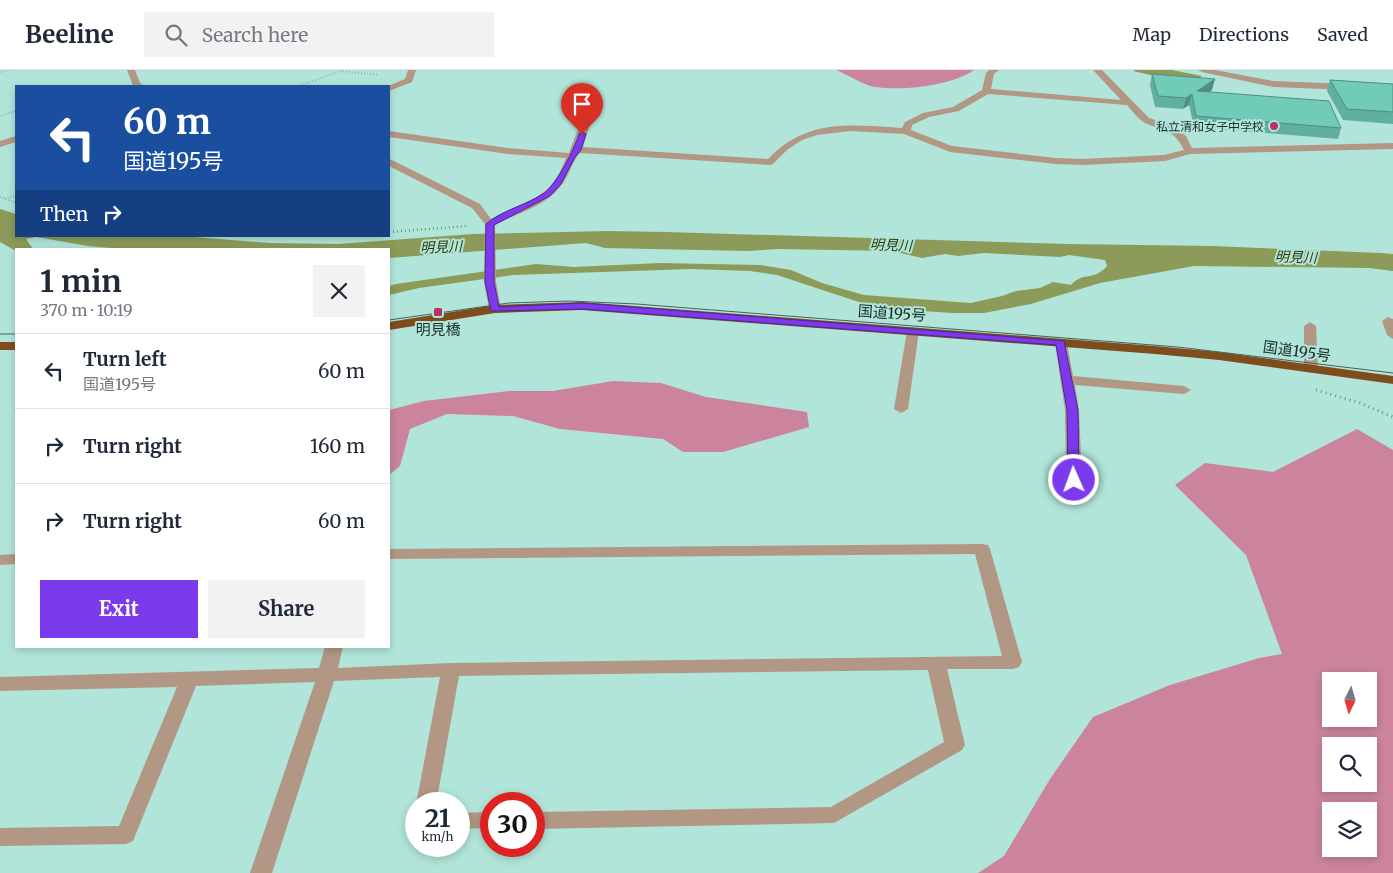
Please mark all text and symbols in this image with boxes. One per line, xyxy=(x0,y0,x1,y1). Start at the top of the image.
search box xyxy=(144,12,494,57)
text: Beeline xyxy=(25,19,114,50)
icon: search xyxy=(162,21,190,49)
text: Search here xyxy=(202,23,308,47)
text: Map xyxy=(1133,23,1171,46)
text: Directions xyxy=(1199,23,1289,46)
text: Saved xyxy=(1317,23,1368,46)
pin xyxy=(561,83,603,134)
icon: arrive xyxy=(568,90,596,118)
text: 60 m xyxy=(123,100,211,144)
icon: left xyxy=(40,105,105,170)
place label: 私立清和女子中学校 xyxy=(1156,119,1264,134)
marker: 私立清和女子中学校 xyxy=(1268,120,1280,132)
text: 国道195号 xyxy=(123,147,224,175)
icon: right xyxy=(98,200,126,228)
text: Then xyxy=(40,202,88,226)
water label: 明見川 xyxy=(870,235,914,255)
water label: 明見川 xyxy=(420,237,464,257)
water label: 明見川 xyxy=(1275,247,1319,267)
text: 1 min xyxy=(40,262,122,300)
button: close xyxy=(313,265,365,317)
text: 370 m · 10:19 xyxy=(40,300,133,320)
street label: 国道195号 xyxy=(857,301,927,325)
marker: 明見橋 xyxy=(432,306,444,318)
place label: 明見橋 xyxy=(415,320,461,339)
street label: 国道195号 xyxy=(1262,337,1332,365)
text: Turn left xyxy=(83,347,167,371)
icon: left xyxy=(40,357,68,385)
text: 60 m xyxy=(318,359,365,383)
text: 国道195号 xyxy=(83,374,156,394)
icon: right xyxy=(40,432,68,460)
text: Turn right xyxy=(83,434,182,458)
text: 160 m xyxy=(310,434,365,458)
position arrow xyxy=(1047,453,1099,505)
icon: right xyxy=(40,507,68,535)
text: Turn right xyxy=(83,509,182,533)
text: 60 m xyxy=(318,509,365,533)
button: Exit xyxy=(40,580,198,638)
button: Share xyxy=(208,580,365,638)
north arrow xyxy=(1322,672,1378,728)
map controls xyxy=(1322,672,1377,857)
button: search xyxy=(1322,737,1377,792)
speed limit sign: 30 xyxy=(480,792,545,857)
text: 21 xyxy=(425,802,450,834)
button: layers xyxy=(1322,802,1377,857)
text: km/h xyxy=(422,829,453,844)

